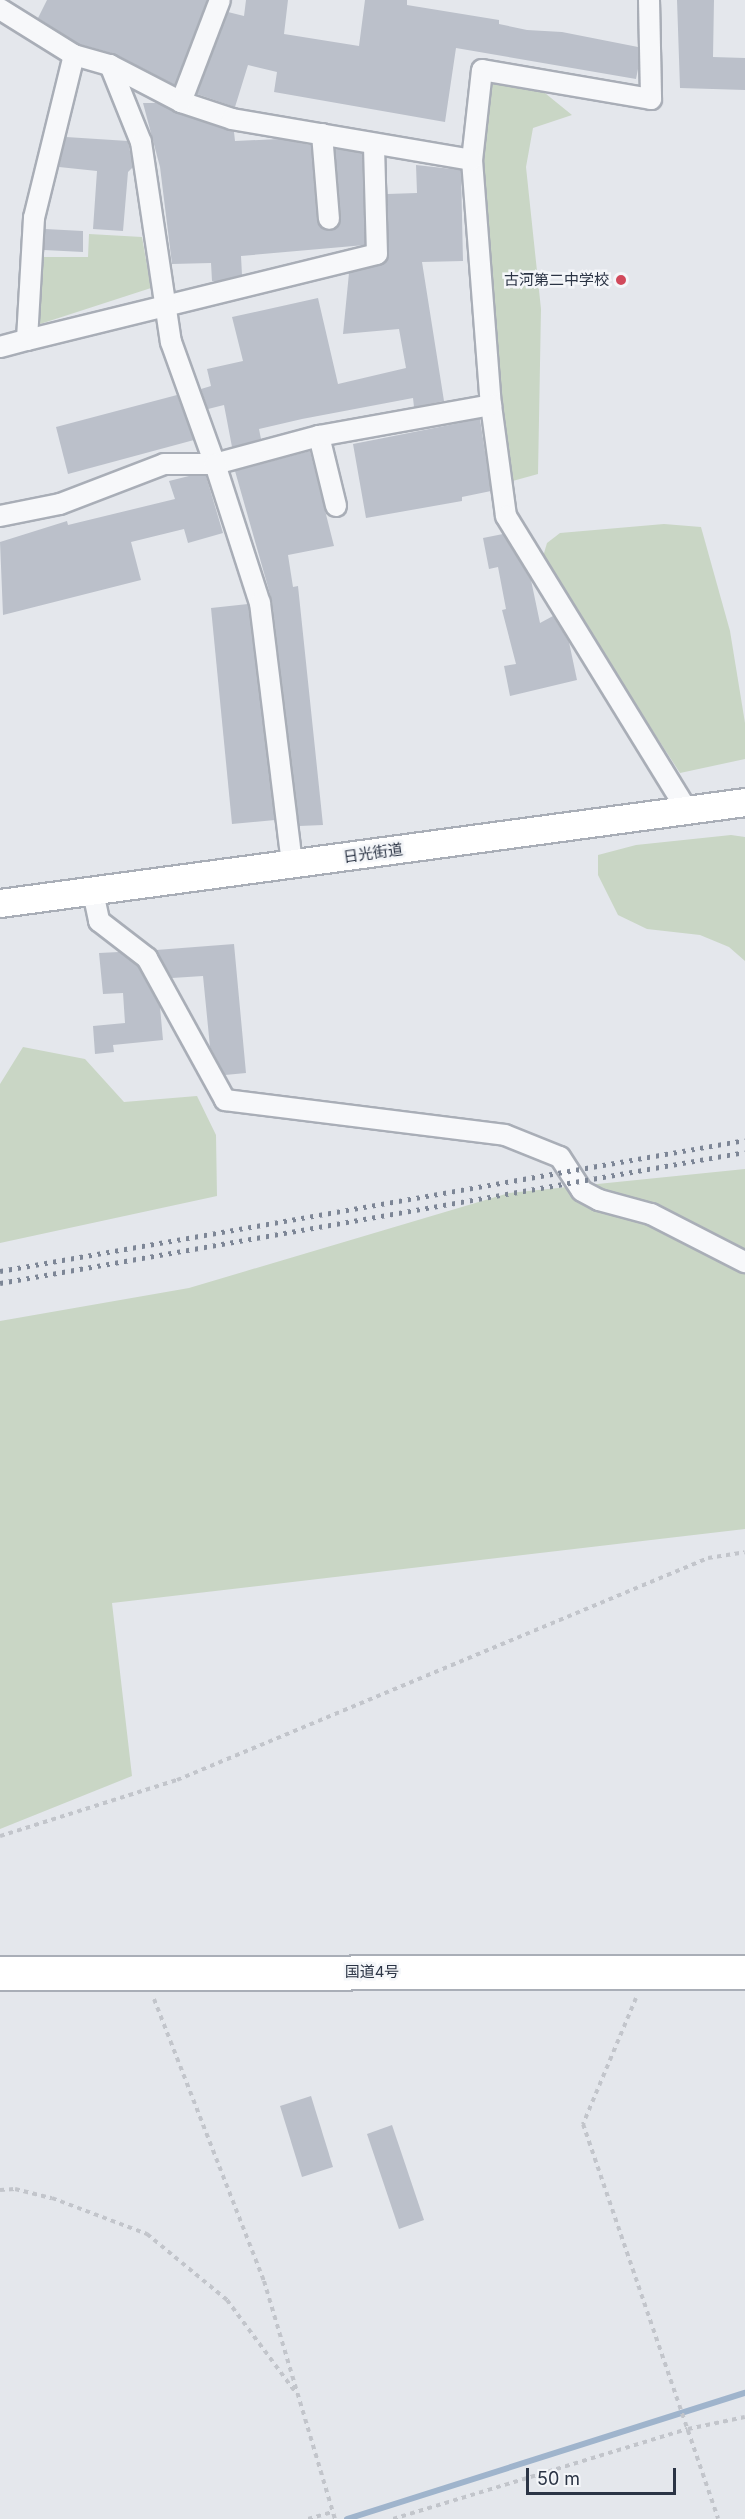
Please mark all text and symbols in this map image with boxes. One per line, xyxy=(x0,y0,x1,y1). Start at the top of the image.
place label: 古河第二中学校 xyxy=(504,271,609,289)
marker: 古河第二中学校 xyxy=(614,273,628,287)
street label: 日光街道 xyxy=(342,840,404,866)
street label: 国道4号 xyxy=(345,1963,399,1981)
scale bar xyxy=(529,2456,679,2494)
text: 50 m xyxy=(537,2468,580,2489)

